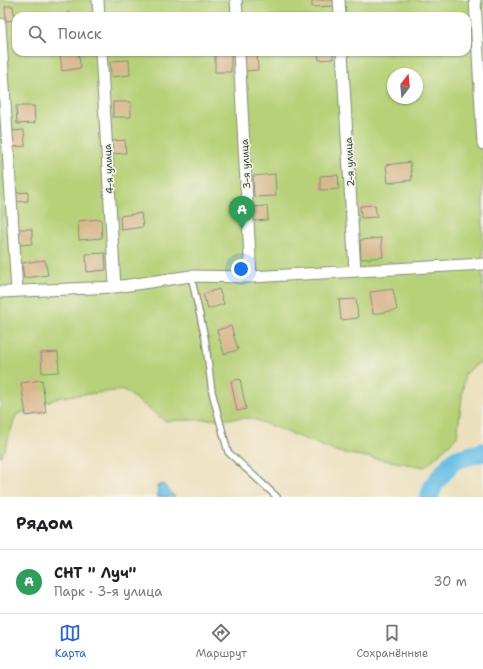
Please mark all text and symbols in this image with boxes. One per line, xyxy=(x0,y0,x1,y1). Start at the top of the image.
search box xyxy=(12,12,471,56)
icon: search xyxy=(26,23,48,45)
text: Поиск xyxy=(58,24,102,44)
north arrow xyxy=(387,68,423,104)
street label: 2-я улица xyxy=(342,136,357,187)
street label: 3-я улица xyxy=(238,138,253,189)
street label: 4-я улица xyxy=(101,143,116,194)
pin: A xyxy=(229,196,255,229)
your location xyxy=(231,259,251,279)
text: Рядом xyxy=(16,512,73,534)
text: СНТ " Луч" xyxy=(54,563,136,583)
text: A xyxy=(24,573,34,590)
text: 30 m xyxy=(433,573,467,590)
text: Парк · 3-я улица xyxy=(54,583,162,600)
tab: Карта xyxy=(55,622,86,661)
tab: Маршрут xyxy=(196,622,247,661)
tab: Сохранённые xyxy=(356,622,428,661)

